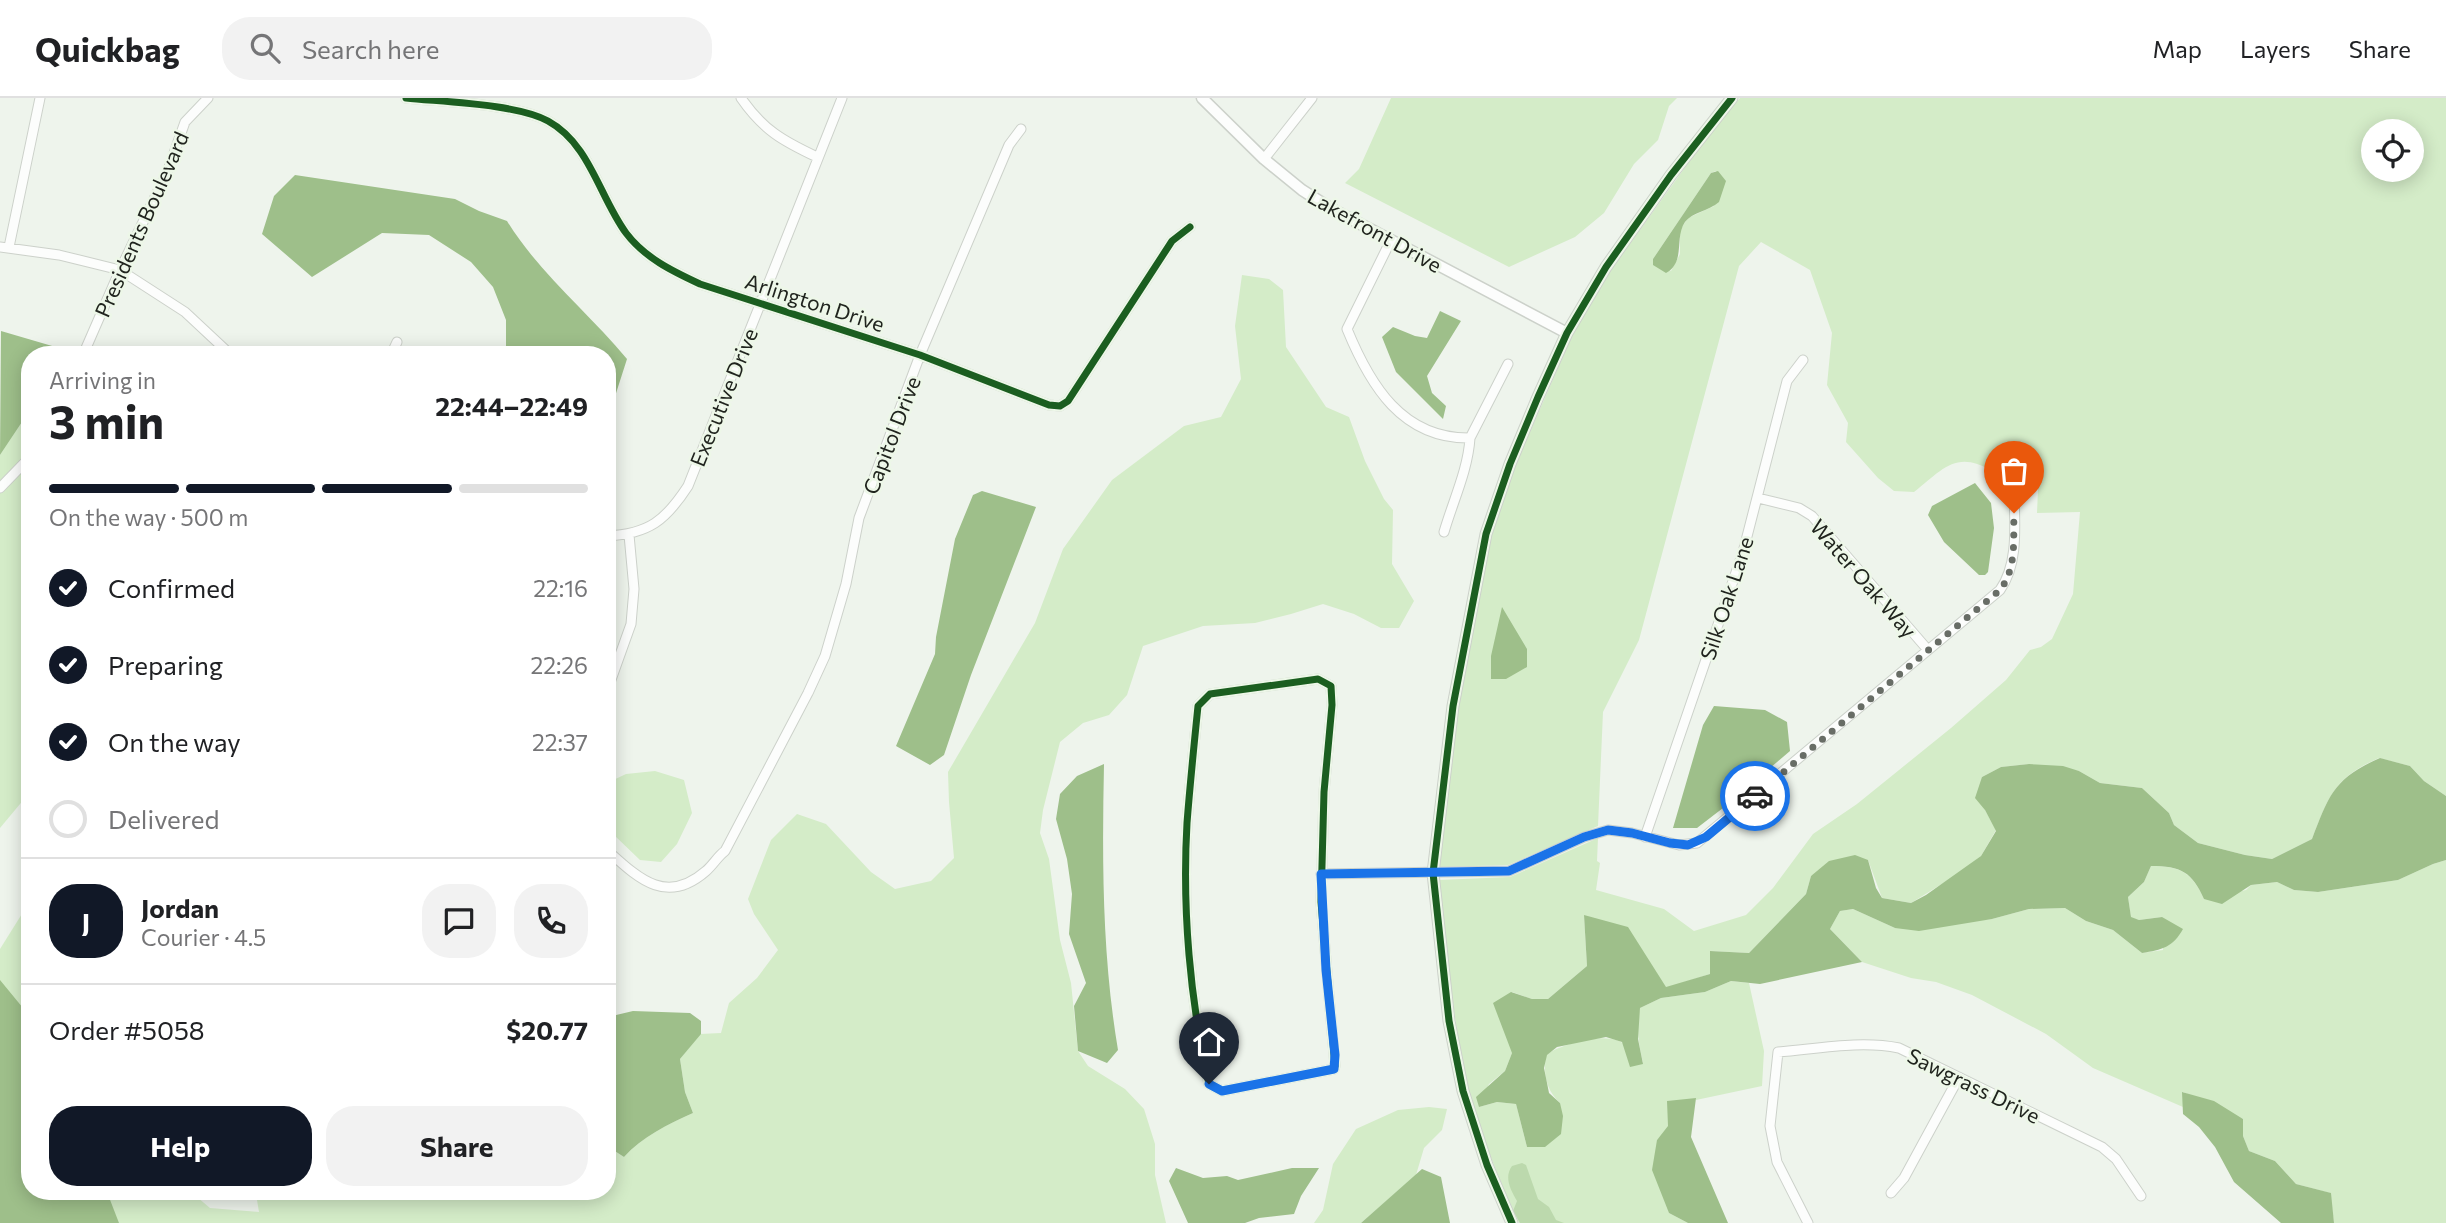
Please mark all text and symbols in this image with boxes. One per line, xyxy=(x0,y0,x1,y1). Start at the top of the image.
search box xyxy=(222,17,712,80)
text: Quickbag xyxy=(35,28,180,69)
icon: search xyxy=(246,29,284,67)
text: Search here xyxy=(302,33,439,64)
text: Map xyxy=(2153,34,2202,63)
text: Layers xyxy=(2240,34,2311,63)
text: Share xyxy=(2349,34,2411,63)
map controls xyxy=(2361,119,2424,182)
button: locate xyxy=(2361,119,2424,182)
street label: Presidents Boulevard xyxy=(89,127,193,321)
street label: Lakefront Drive xyxy=(1304,183,1446,277)
street label: Arlington Drive xyxy=(742,268,888,336)
street label: Executive Drive xyxy=(684,324,762,470)
text: Arriving in xyxy=(49,366,156,394)
street label: Capitol Drive xyxy=(857,373,925,497)
text: 22:44–22:49 xyxy=(435,390,588,421)
text: 3 min xyxy=(49,392,164,448)
pin xyxy=(1984,441,2044,513)
icon: bag xyxy=(1995,452,2033,490)
text: On the way · 500 m xyxy=(49,503,248,531)
street label: Water Oak Way xyxy=(1806,514,1922,642)
street label: Silk Oak Lane xyxy=(1694,533,1758,663)
icon: check xyxy=(49,569,87,607)
text: Confirmed xyxy=(108,572,235,603)
text: 22:16 xyxy=(533,574,588,602)
icon: check xyxy=(49,646,87,684)
text: Preparing xyxy=(108,649,223,680)
text: 22:26 xyxy=(530,651,588,679)
icon: check xyxy=(49,723,87,761)
text: On the way xyxy=(108,726,241,757)
text: 22:37 xyxy=(532,728,588,756)
courier xyxy=(1720,761,1790,831)
icon: car xyxy=(1736,777,1774,815)
text: Delivered xyxy=(108,803,219,834)
button: chat xyxy=(422,884,496,958)
button: phone xyxy=(514,884,588,958)
text: Jordan xyxy=(141,892,219,923)
text: J xyxy=(82,906,90,937)
text: Courier · 4.5 xyxy=(141,923,266,951)
pin xyxy=(1179,1012,1239,1084)
text: Order #5058 xyxy=(49,1014,205,1045)
text: $20.77 xyxy=(506,1014,588,1045)
icon: home xyxy=(1190,1023,1228,1061)
street label: Sawgrass Drive xyxy=(1904,1042,2044,1128)
button: Help xyxy=(49,1106,312,1186)
button: Share xyxy=(326,1106,588,1186)

